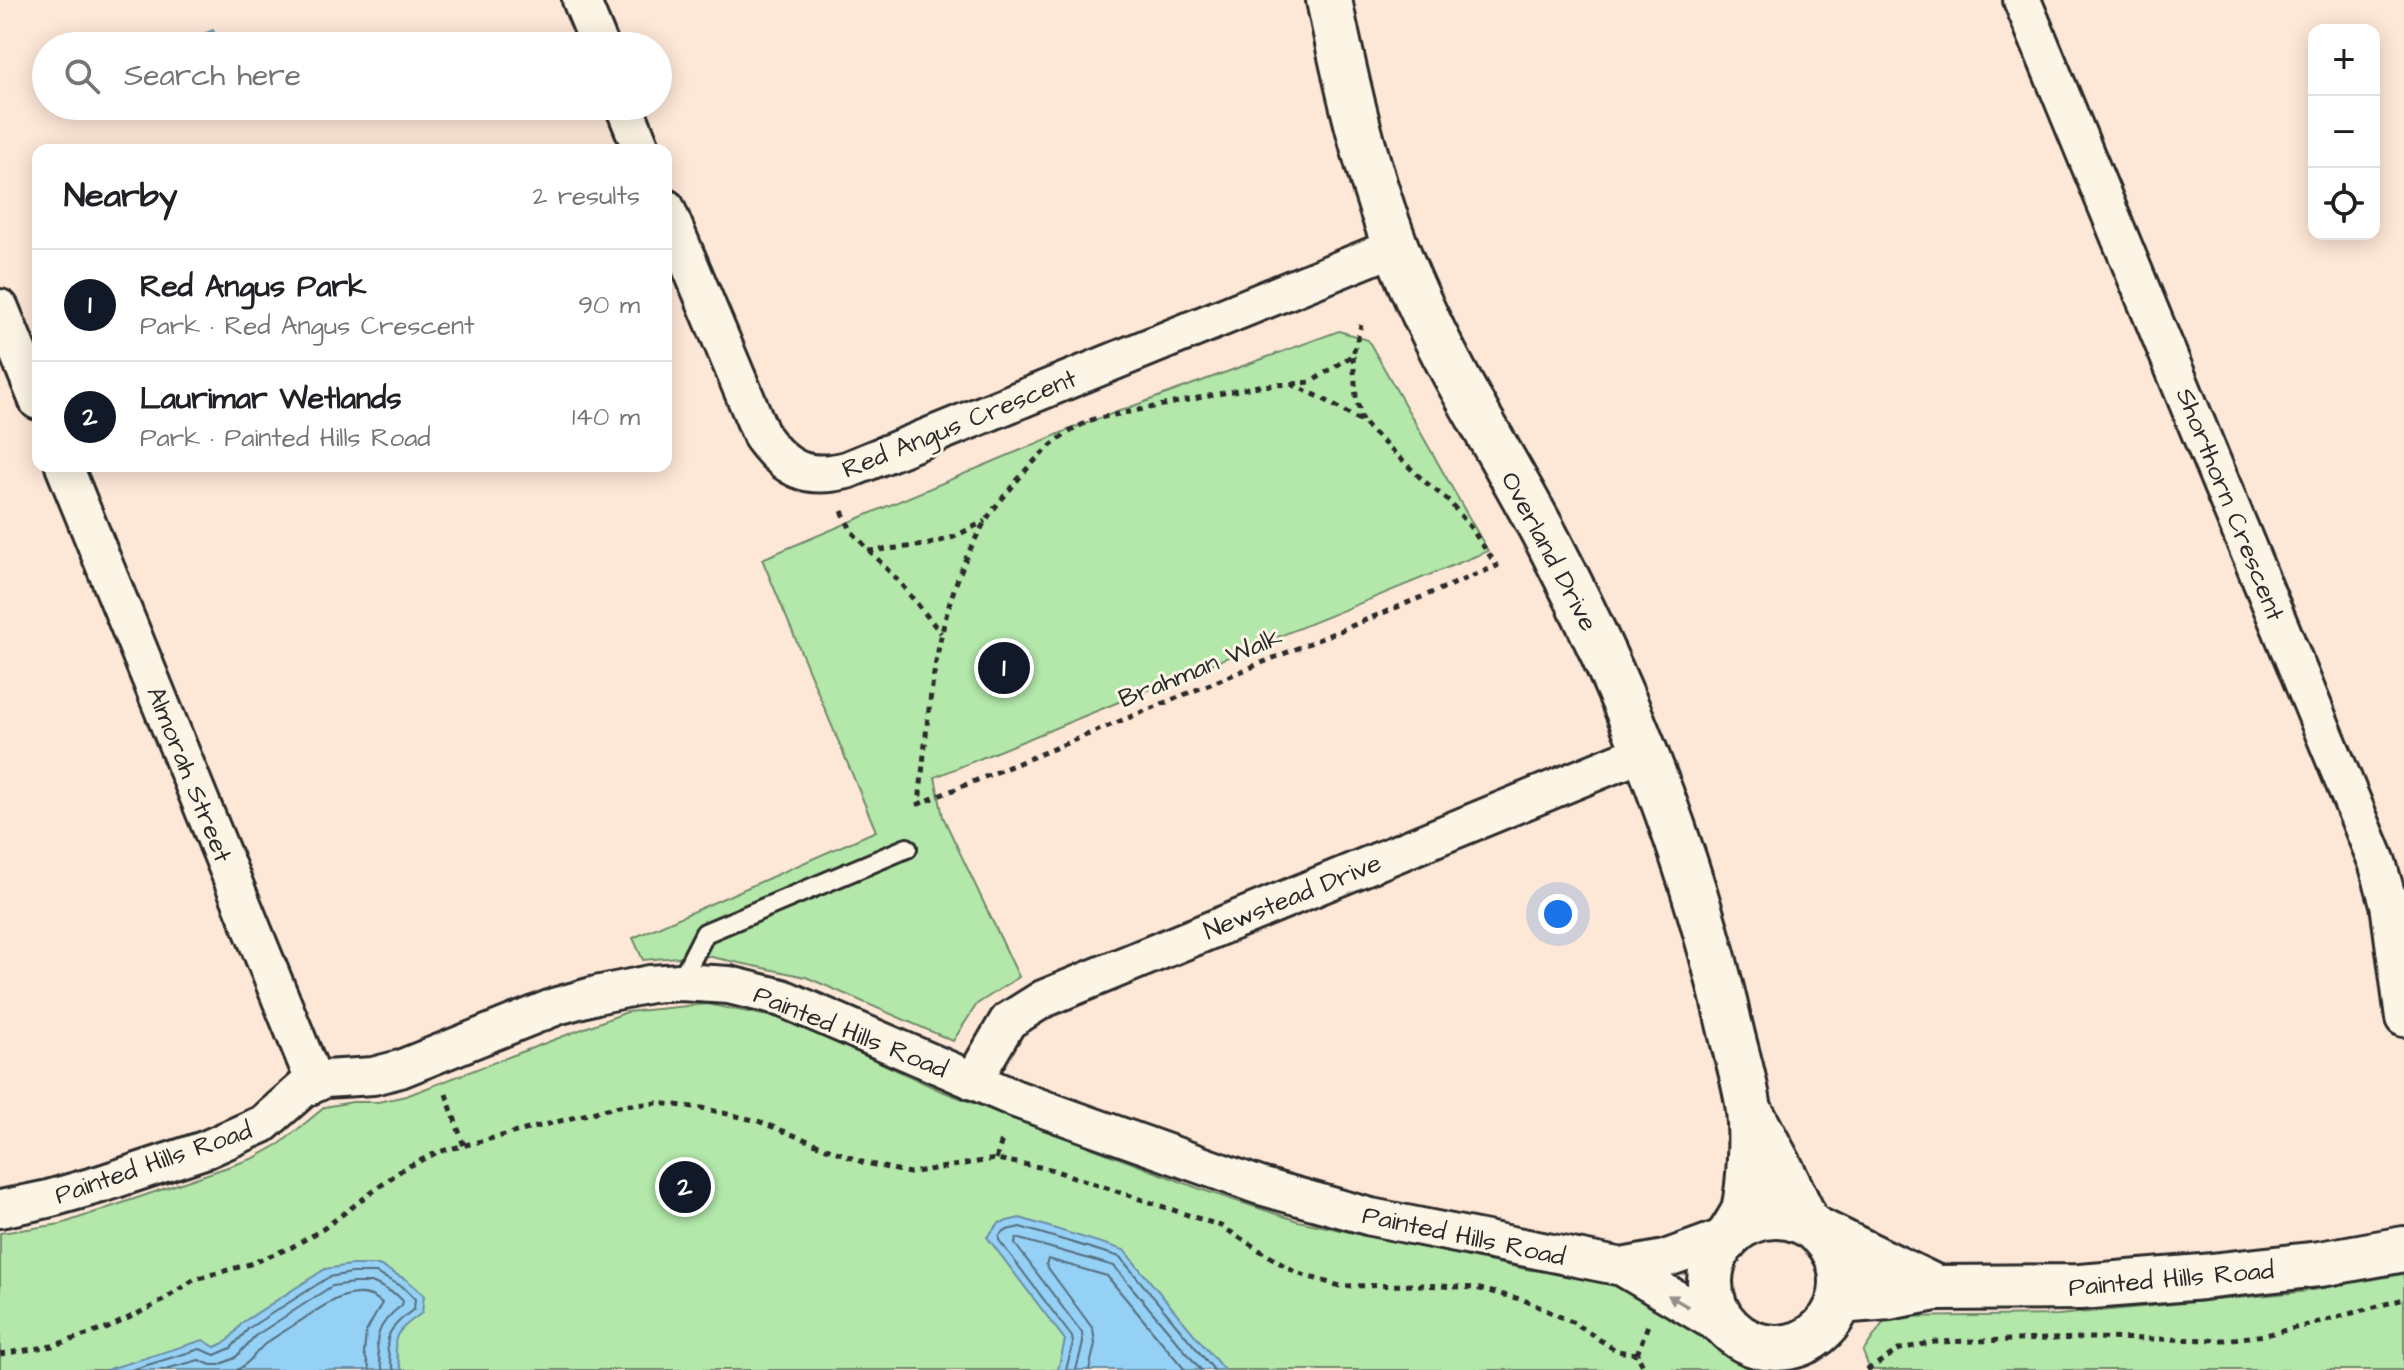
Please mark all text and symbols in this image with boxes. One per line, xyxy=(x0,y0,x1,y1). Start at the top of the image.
map controls xyxy=(2308,24,2380,240)
button: + xyxy=(2308,24,2380,96)
search box xyxy=(32,32,672,120)
icon: search xyxy=(60,54,104,98)
text: Search here xyxy=(124,55,301,97)
button: − xyxy=(2308,96,2380,168)
button: locate xyxy=(2308,168,2380,240)
text: Nearby xyxy=(64,172,178,220)
text: 2 results xyxy=(532,178,640,214)
text: Red Angus Park xyxy=(140,266,366,308)
text: 1 xyxy=(88,287,92,323)
text: 90 m xyxy=(578,287,640,323)
text: Park · Red Angus Crescent xyxy=(140,308,475,344)
street label: Red Angus Crescent xyxy=(837,360,1083,489)
text: Laurimar Wetlands xyxy=(140,378,402,420)
street label: Shorthorn Crescent xyxy=(2167,383,2293,627)
text: 2 xyxy=(83,399,97,435)
text: 140 m xyxy=(572,399,640,435)
text: Park · Painted Hills Road xyxy=(140,420,431,456)
street label: Overland Drive xyxy=(1492,465,1606,638)
street label: Brahman Walk xyxy=(1113,619,1288,717)
pin: 1 xyxy=(978,638,1030,698)
street label: Almorah Street xyxy=(137,681,241,868)
street label: Newstead Drive xyxy=(1198,845,1387,949)
your location xyxy=(1538,894,1578,934)
street label: Painted Hills Road xyxy=(748,977,953,1087)
street label: Painted Hills Road xyxy=(50,1112,257,1214)
pin: 2 xyxy=(659,1157,711,1217)
street label: Painted Hills Road xyxy=(1359,1197,1568,1275)
street label: Painted Hills Road xyxy=(2067,1252,2275,1306)
one-way arrow xyxy=(1667,1294,1689,1308)

